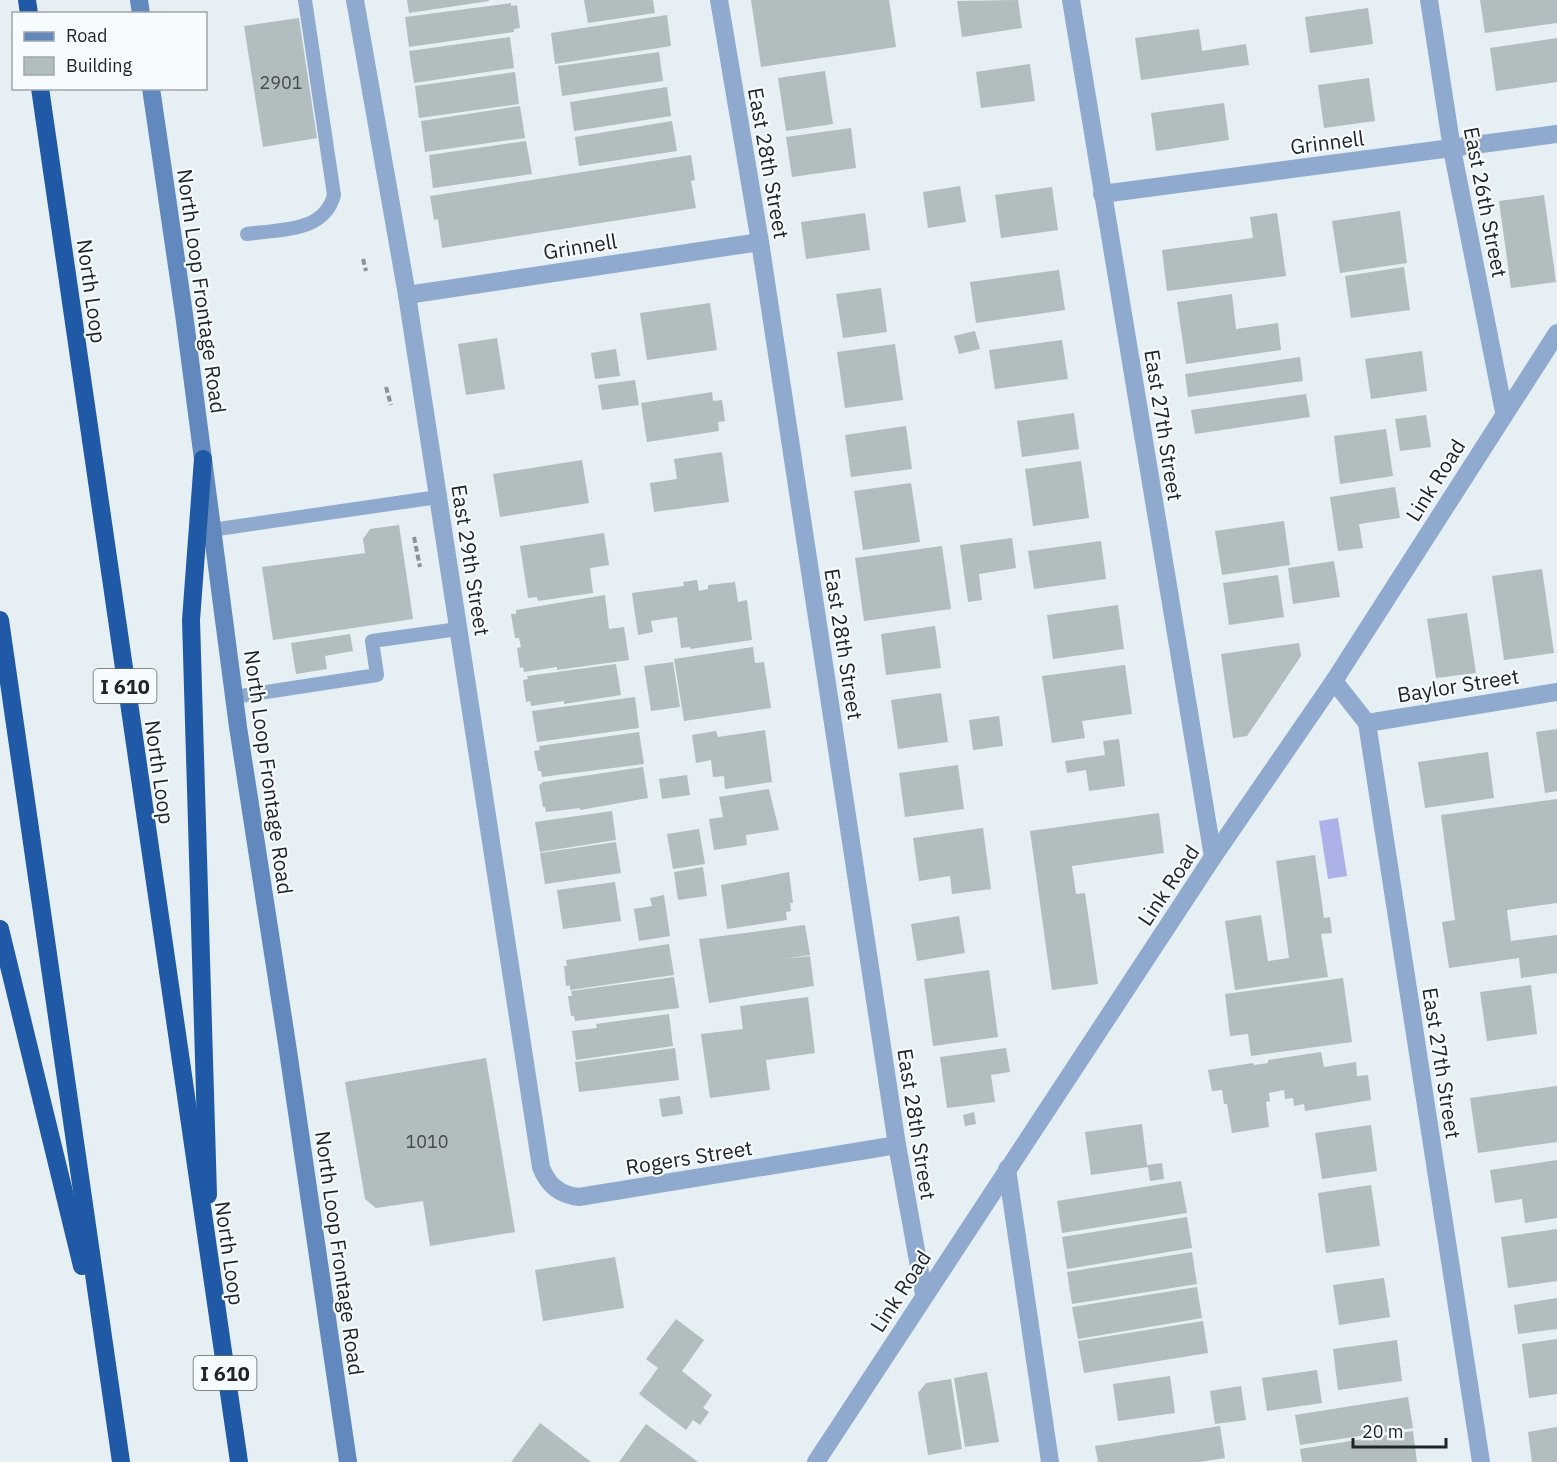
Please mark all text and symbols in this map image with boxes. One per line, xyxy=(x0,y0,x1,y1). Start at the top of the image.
legend xyxy=(12,12,207,90)
text: Road xyxy=(66,24,107,47)
text: Building xyxy=(66,54,133,77)
house number: 2901 xyxy=(259,71,303,94)
street label: East 28th Street xyxy=(742,85,796,241)
street label: Grinnell xyxy=(1288,124,1366,160)
street label: East 26th Street xyxy=(1458,124,1514,280)
street label: North Loop Frontage Road xyxy=(171,167,233,415)
street label: Grinnell xyxy=(541,226,619,266)
street label: North Loop xyxy=(71,237,113,345)
street label: East 27th Street xyxy=(1138,347,1190,503)
street label: Link Road xyxy=(1399,434,1471,526)
street label: East 29th Street xyxy=(445,482,497,638)
street label: East 28th Street xyxy=(818,566,870,722)
street label: North Loop Frontage Road xyxy=(238,648,300,896)
street label: Baylor Street xyxy=(1395,662,1521,708)
road number: I 610 xyxy=(94,669,156,703)
street label: North Loop xyxy=(139,718,181,826)
street label: Link Road xyxy=(1131,839,1205,931)
street label: East 27th Street xyxy=(1416,985,1468,1141)
street label: East 28th Street xyxy=(891,1046,943,1202)
street label: North Loop Frontage Road xyxy=(309,1129,371,1377)
house number: 1010 xyxy=(405,1130,449,1153)
street label: Rogers Street xyxy=(624,1133,754,1181)
street label: North Loop xyxy=(209,1199,251,1307)
street label: Link Road xyxy=(863,1245,937,1337)
road number: I 610 xyxy=(194,1356,256,1390)
scale bar xyxy=(1353,1411,1446,1449)
text: 20 m xyxy=(1362,1420,1404,1443)

